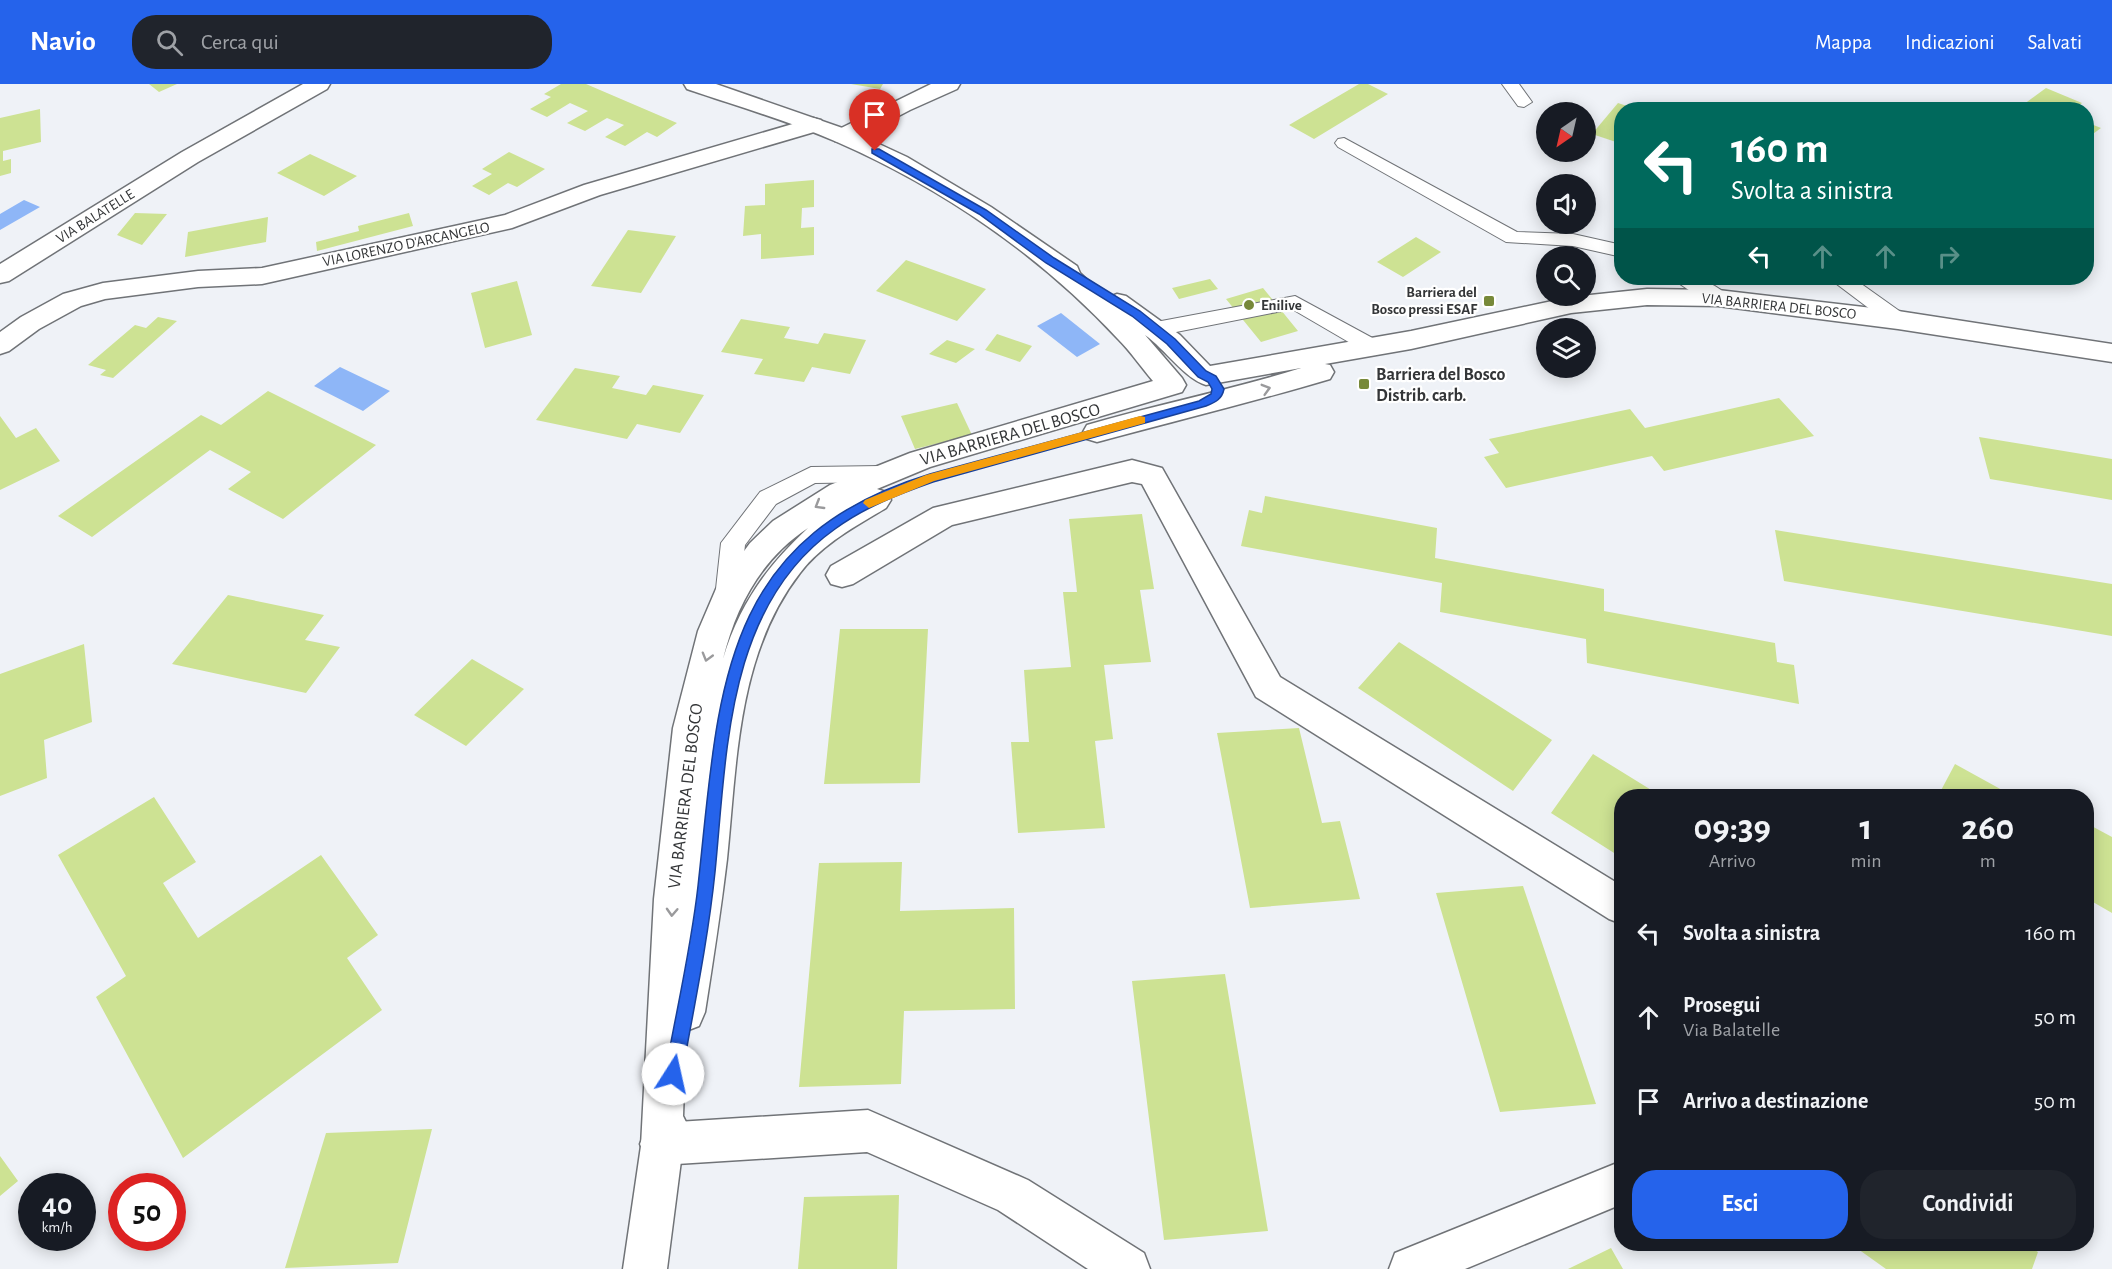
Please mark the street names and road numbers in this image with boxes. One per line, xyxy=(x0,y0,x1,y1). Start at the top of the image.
street label: VIA BALATELLE xyxy=(54,187,137,246)
street label: VIA LORENZO D'ARCANGELO xyxy=(321,219,491,270)
street label: VIA BARRIERA DEL BOSCO xyxy=(1701,291,1857,322)
street label: VIA BARRIERA DEL BOSCO xyxy=(918,401,1102,469)
street label: VIA BARRIERA DEL BOSCO xyxy=(666,703,706,890)

